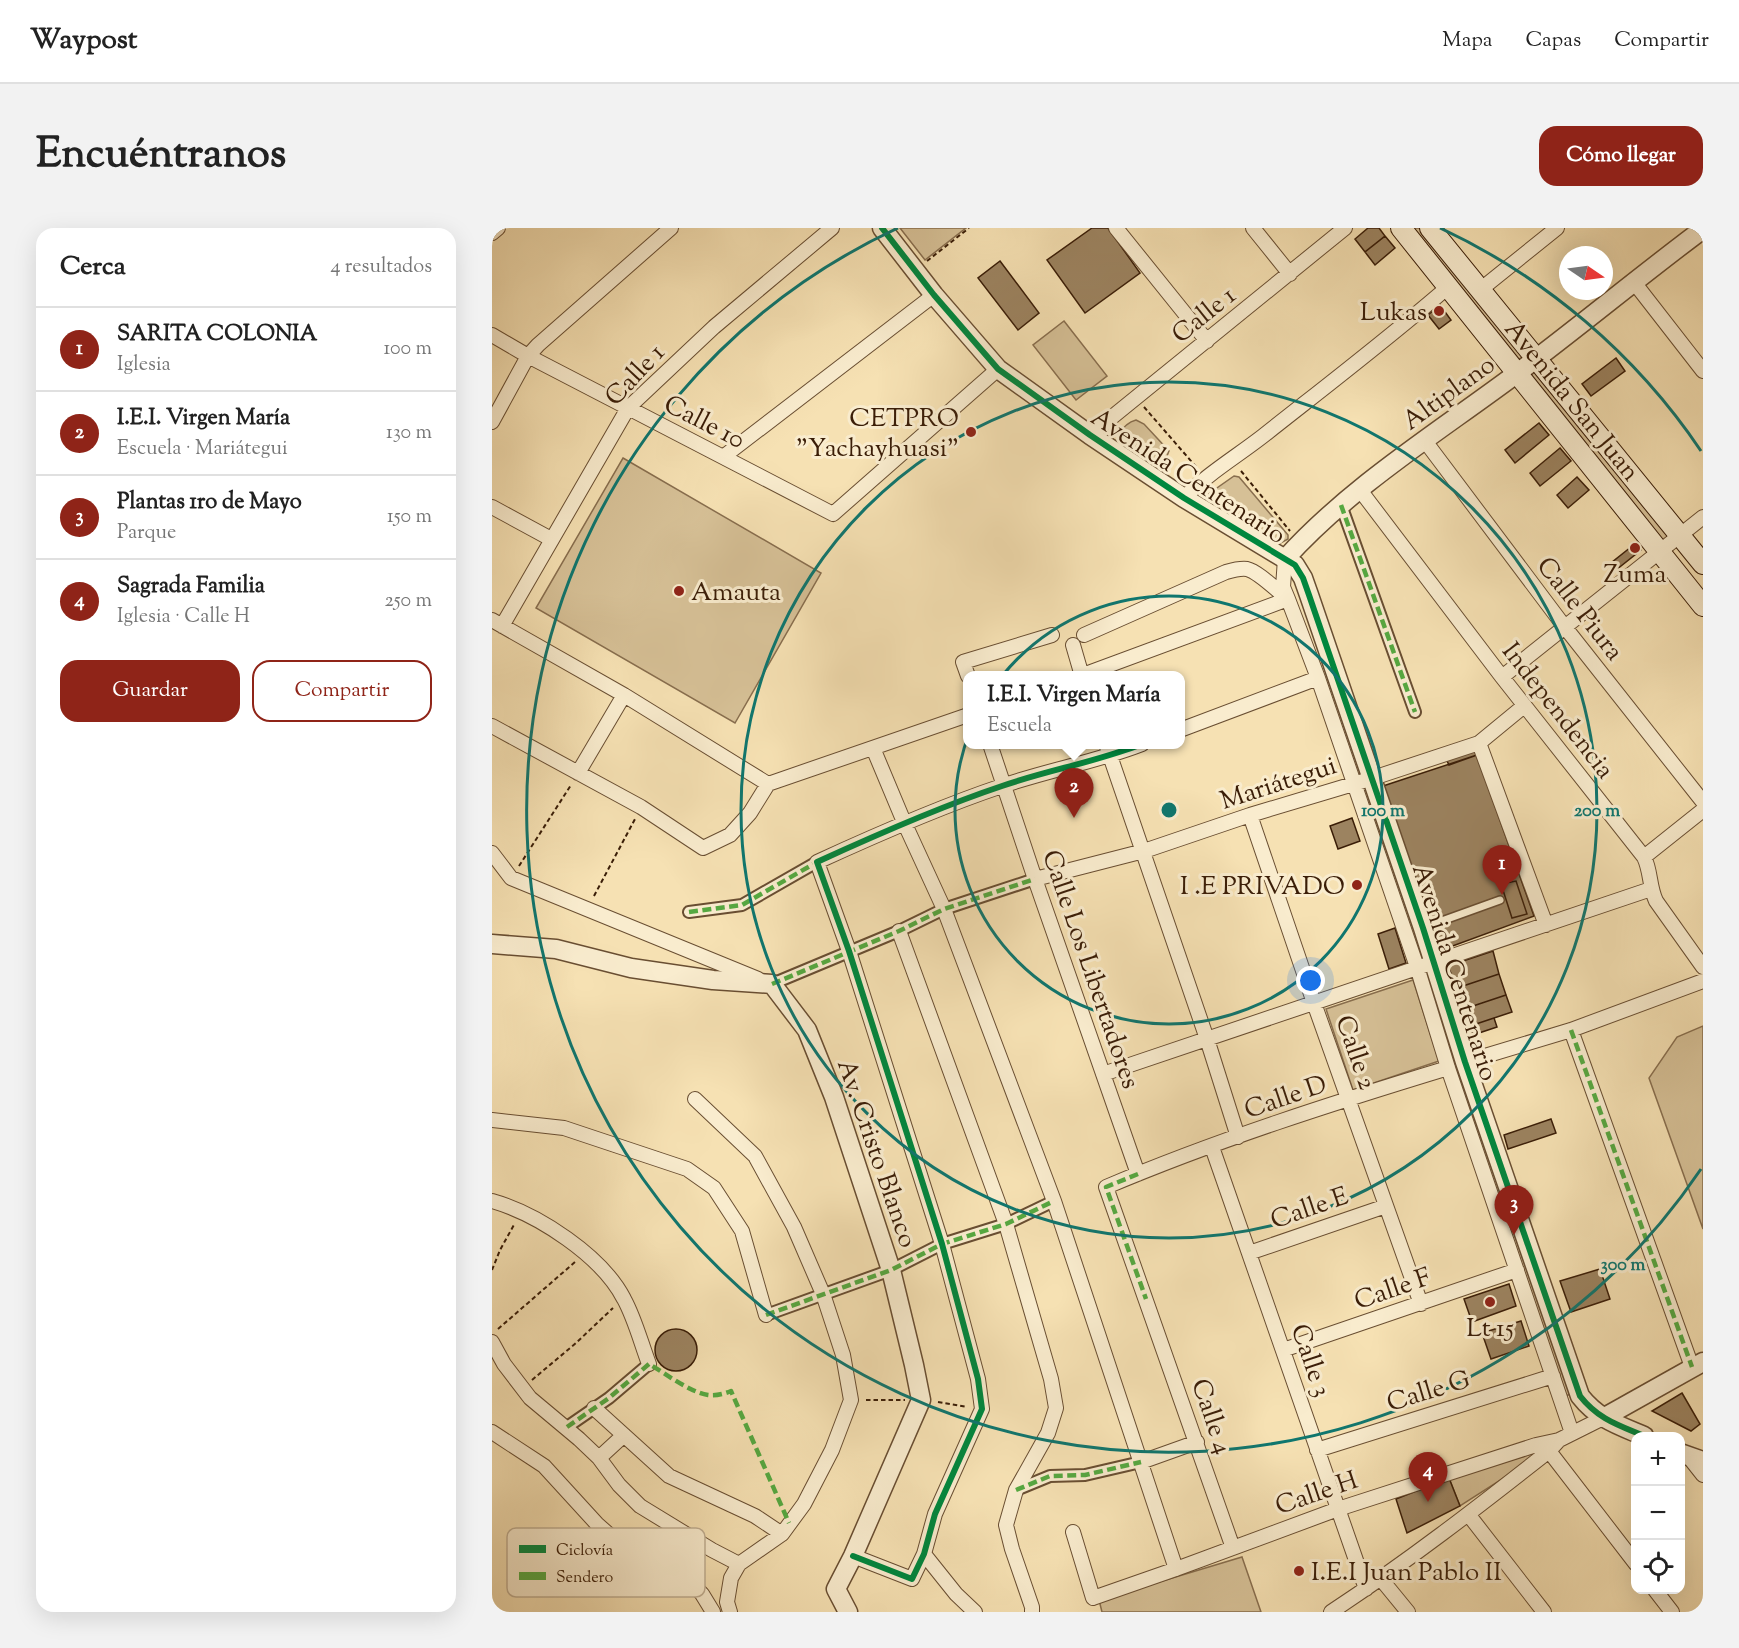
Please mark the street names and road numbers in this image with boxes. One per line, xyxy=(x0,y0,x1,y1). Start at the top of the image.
street label: Calle 1 xyxy=(1164,278,1245,353)
street label: Avenida San Juan xyxy=(1494,313,1648,490)
street label: Calle 1 xyxy=(597,336,674,415)
street label: Altiplano xyxy=(1395,348,1504,440)
street label: Calle 10 xyxy=(657,387,751,459)
street label: Avenida Centenario xyxy=(1083,400,1293,554)
street label: Calle Piura xyxy=(1527,550,1631,669)
street label: Independencia xyxy=(1492,635,1622,788)
street label: Mariátegui xyxy=(1216,748,1342,821)
street label: Calle Los Libertadores xyxy=(1031,845,1148,1094)
street label: Avenida Centenario xyxy=(1401,859,1506,1086)
street label: Calle 2 xyxy=(1325,1011,1385,1095)
street label: Av. Cristo Blanco xyxy=(826,1055,925,1253)
street label: Calle D xyxy=(1240,1067,1332,1130)
street label: Calle E xyxy=(1266,1179,1354,1240)
street label: Calle F xyxy=(1349,1260,1436,1321)
street label: Calle 3 xyxy=(1280,1319,1339,1402)
street label: Calle G xyxy=(1382,1362,1475,1423)
street label: Calle 4 xyxy=(1181,1374,1241,1460)
street label: Calle H xyxy=(1271,1463,1363,1526)

